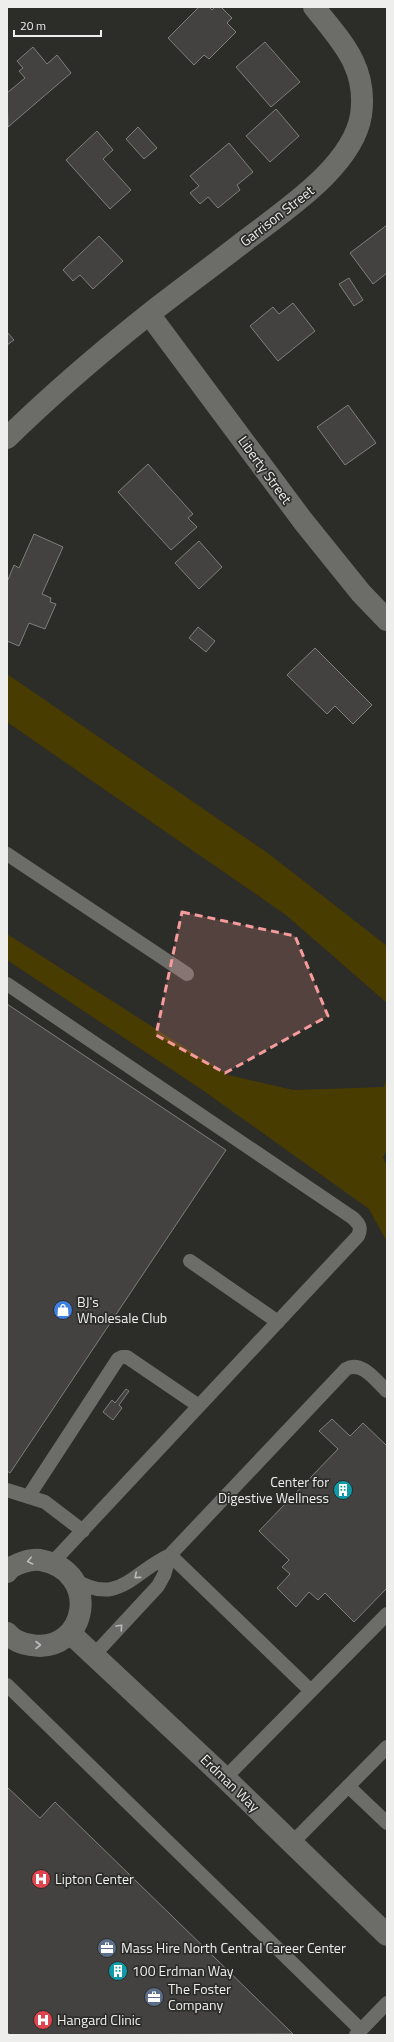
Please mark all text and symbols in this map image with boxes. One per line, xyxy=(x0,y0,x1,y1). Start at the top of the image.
scale bar xyxy=(14,12,101,38)
text: 20 m xyxy=(20,16,46,35)
street label: Garrison Street xyxy=(235,180,318,251)
street label: Liberty Street xyxy=(233,431,297,508)
place label: BJ's Wholesale Club xyxy=(77,1291,167,1328)
shop icon: BJ's Wholesale Club xyxy=(52,1299,74,1321)
place label: Center for Digestive Wellness xyxy=(218,1471,329,1508)
building icon: Center for Digestive Wellness xyxy=(332,1479,354,1501)
one-way arrow xyxy=(26,1557,33,1565)
one-way arrow xyxy=(135,1571,142,1578)
one-way arrow xyxy=(115,1624,122,1631)
one-way arrow xyxy=(35,1641,41,1650)
street label: Erdman Way xyxy=(196,1749,265,1816)
hospital icon: Lipton Center xyxy=(30,1868,52,1890)
place label: Lipton Center xyxy=(55,1868,134,1889)
office icon: Mass Hire North Central Career Center xyxy=(96,1937,118,1959)
place label: Mass Hire North Central Career Center xyxy=(121,1937,346,1958)
building icon: 100 Erdman Way xyxy=(107,1960,129,1982)
place label: 100 Erdman Way xyxy=(132,1960,234,1981)
place label: The Foster Company xyxy=(168,1978,231,2015)
office icon: The Foster Company xyxy=(143,1986,165,2008)
hospital icon: Hangard Clinic xyxy=(32,2009,54,2031)
place label: Hangard Clinic xyxy=(57,2009,141,2030)

